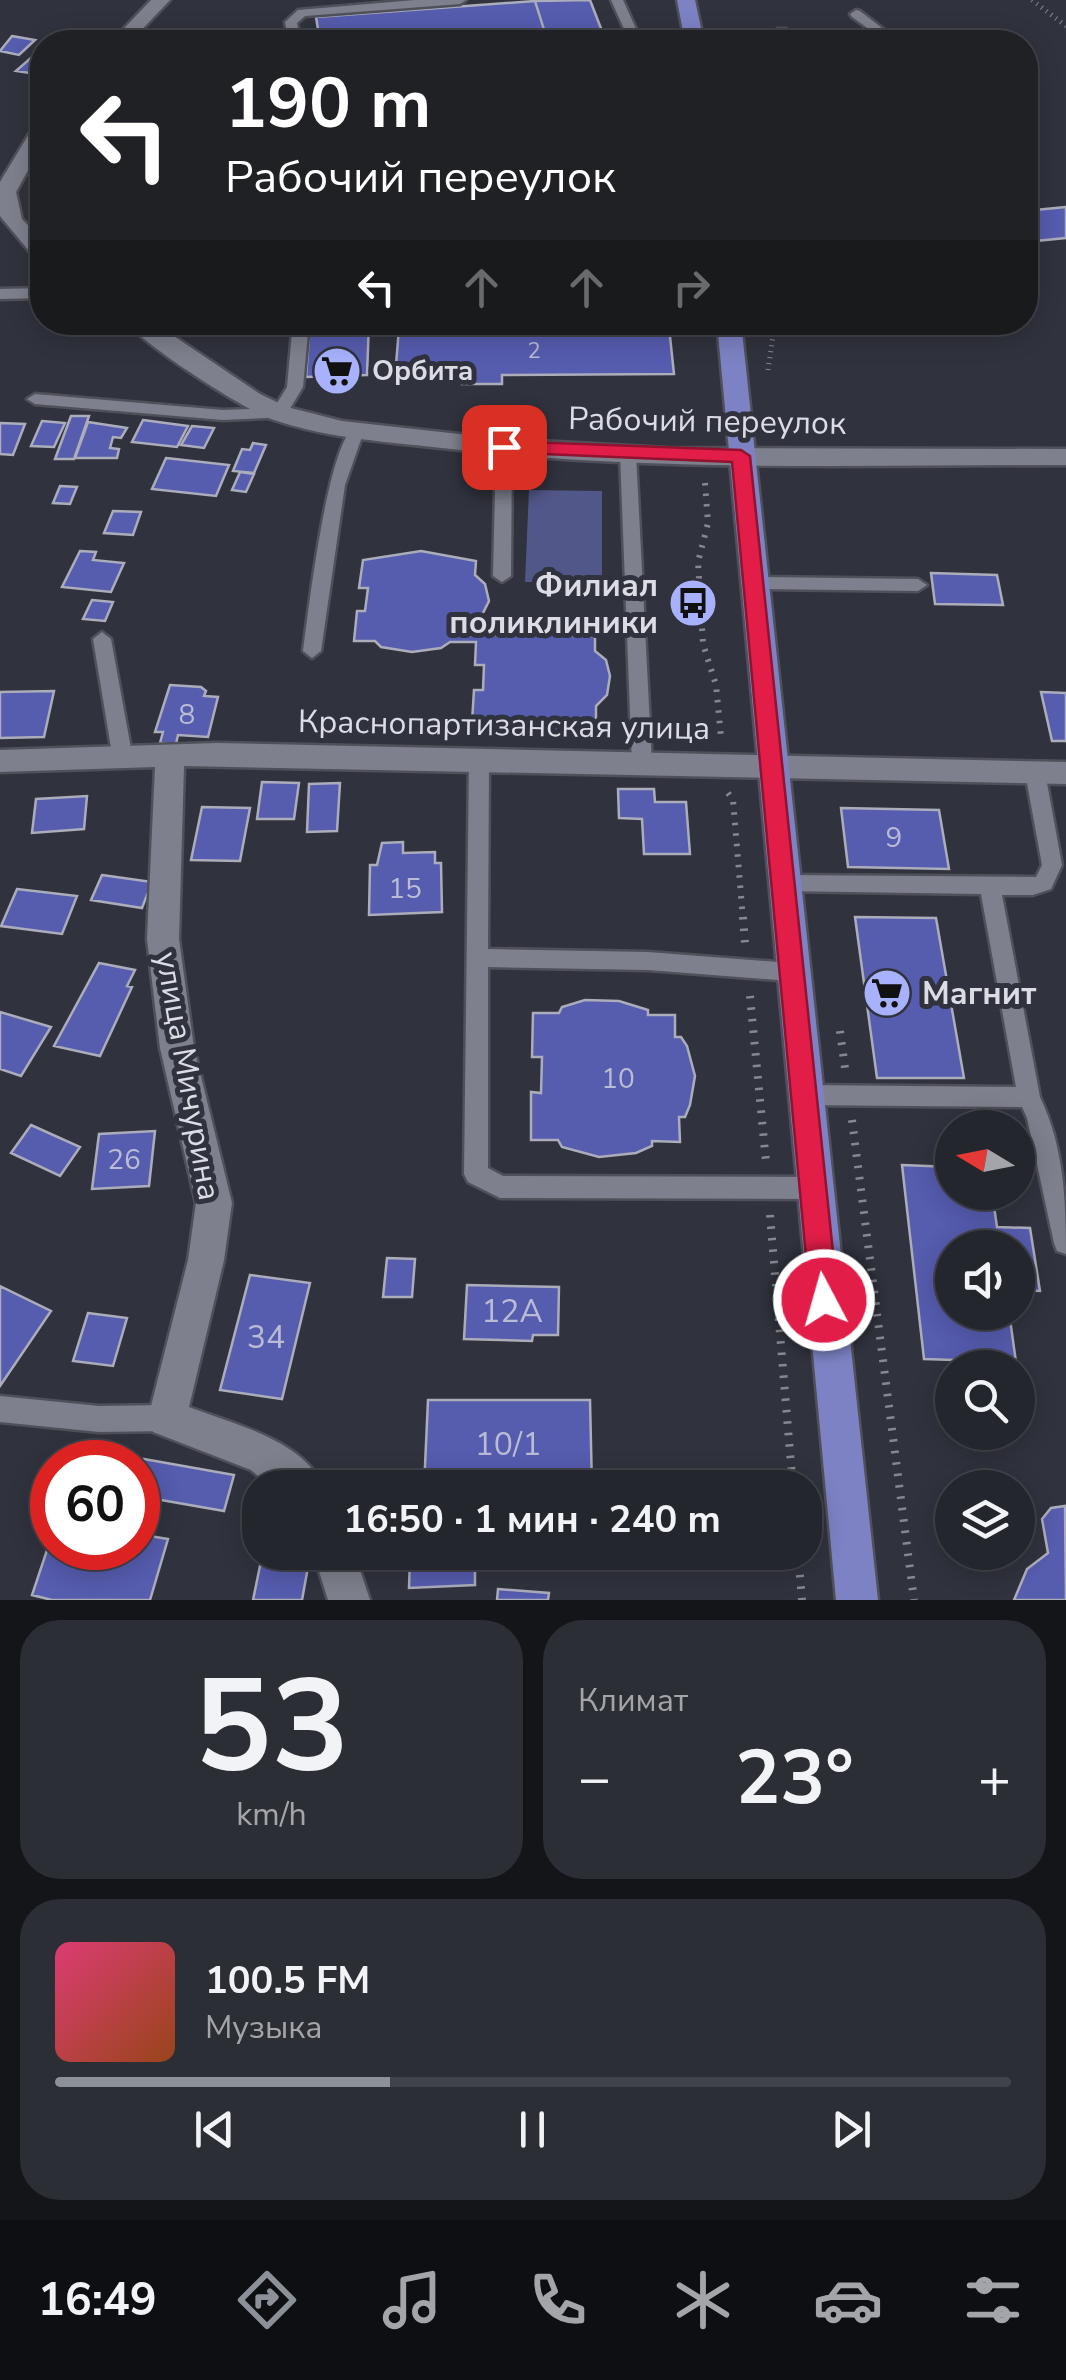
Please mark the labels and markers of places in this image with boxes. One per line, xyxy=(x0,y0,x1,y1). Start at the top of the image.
supermarket icon: Орбита xyxy=(311,345,363,397)
place label: Орбита xyxy=(372,352,474,390)
pin xyxy=(462,405,547,490)
place label: Филиал поликлиники xyxy=(449,564,658,644)
bus stop icon: Филиал поликлиники xyxy=(667,577,719,629)
supermarket icon: Магнит xyxy=(861,967,913,1019)
place label: Магнит xyxy=(922,972,1036,1015)

